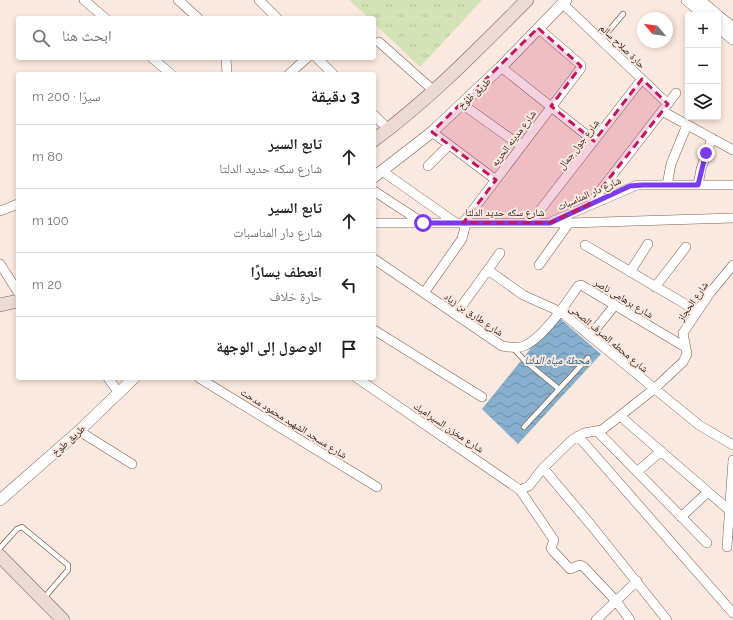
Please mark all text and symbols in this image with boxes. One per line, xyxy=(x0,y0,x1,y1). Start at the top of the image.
north arrow xyxy=(637,12,673,48)
map controls xyxy=(685,12,721,120)
button: + xyxy=(685,12,721,48)
search box xyxy=(16,16,376,60)
street label: حارة صلاح سالم xyxy=(596,22,648,73)
icon: search xyxy=(30,27,52,49)
text: ابحث هنا xyxy=(62,27,112,45)
button: − xyxy=(685,48,721,84)
street label: طريق طوخ xyxy=(456,75,494,112)
button: layers xyxy=(685,84,721,120)
text: 3 دقيقة xyxy=(311,86,360,106)
text: سيرًا · 200 m xyxy=(32,89,101,104)
street label: شارع مدينه الحريه xyxy=(489,108,539,169)
street label: شارع جول جمال xyxy=(556,117,602,172)
text: تابع السير xyxy=(268,135,322,153)
route end xyxy=(697,144,715,162)
icon: ahead xyxy=(338,146,360,168)
text: 80 m xyxy=(32,149,63,164)
text: شارع سكه حديد الدلتا xyxy=(219,161,322,176)
street label: شارع دار المناسبات xyxy=(556,174,623,213)
text: تابع السير xyxy=(268,199,322,217)
street label: شارع سكه حديد الدلتا xyxy=(465,207,545,219)
icon: ahead xyxy=(338,210,360,232)
text: 100 m xyxy=(32,213,69,228)
route start xyxy=(414,214,432,232)
text: شارع دار المناسبات xyxy=(233,225,322,240)
text: انعطف يسارًا xyxy=(250,263,322,281)
icon: left xyxy=(338,274,360,296)
street label: شارع برهامى ناصر xyxy=(591,276,656,321)
text: 20 m xyxy=(32,277,62,292)
street label: شارع الحجاز xyxy=(674,279,711,325)
text: حارة خلاف xyxy=(270,289,322,304)
street label: شارع طارق بن زياد xyxy=(442,291,506,339)
street label: شارع محطه الصرف الصحى xyxy=(566,302,651,376)
text: الوصول إلى الوجهة xyxy=(216,338,322,356)
icon: arrive xyxy=(338,338,360,360)
water label: محطة مياه الدلتا xyxy=(524,354,590,367)
street label: شارع مسجد الشهيد محمود مدحت xyxy=(238,386,349,462)
street label: شارع مخزن السيراميك xyxy=(411,400,486,456)
street label: طريق طوخ xyxy=(50,422,88,459)

